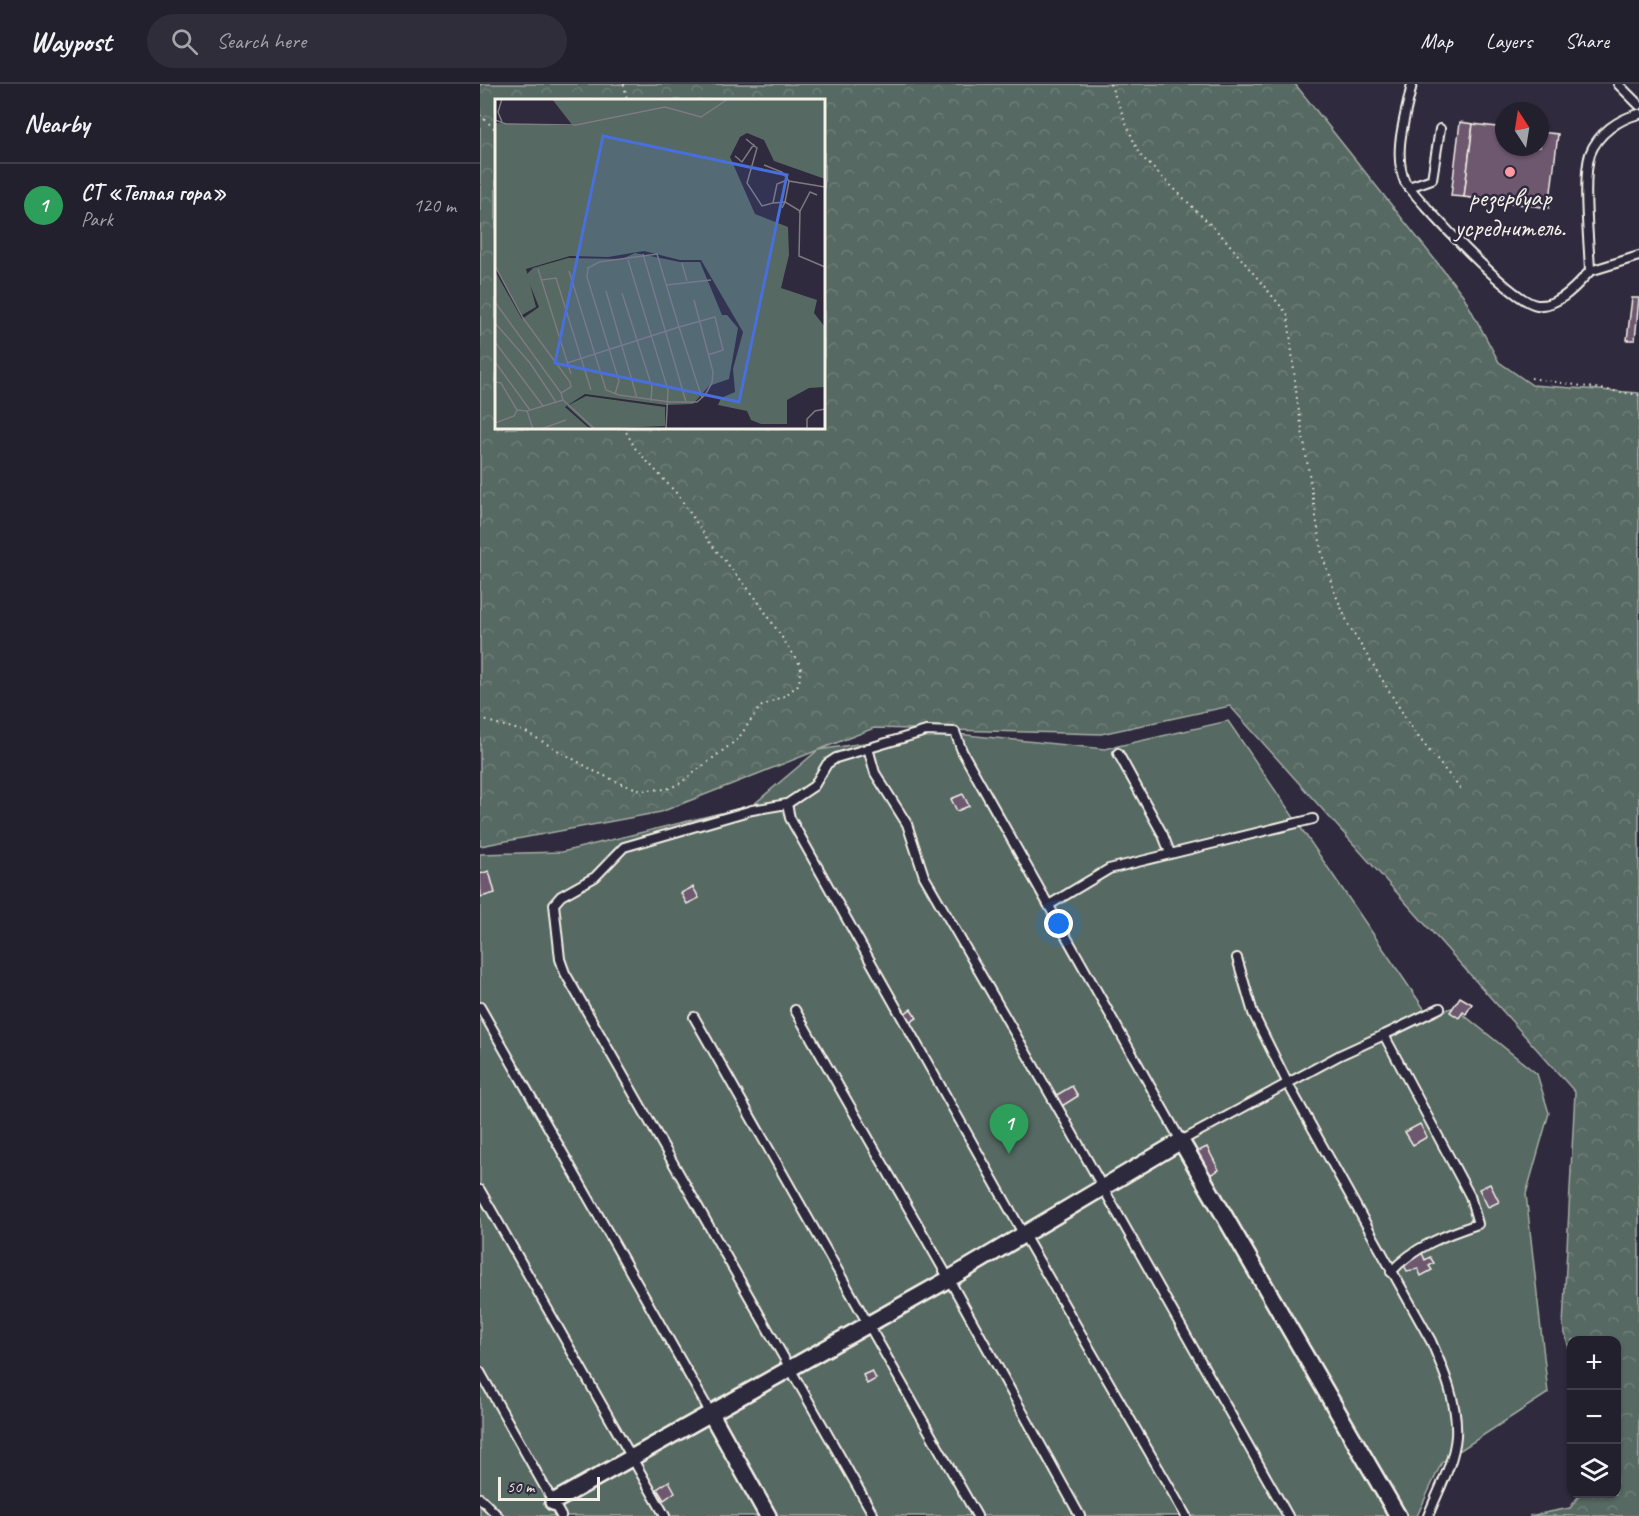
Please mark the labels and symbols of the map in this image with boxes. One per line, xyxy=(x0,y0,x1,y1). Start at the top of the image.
inset map xyxy=(495,99,825,429)
north arrow xyxy=(1495,102,1549,156)
marker: резервуар усреднитель. xyxy=(1503,165,1517,179)
place label: резервуар усреднитель. xyxy=(1452,181,1566,244)
your location xyxy=(1044,909,1073,938)
pin: 1 xyxy=(990,1104,1028,1154)
scale bar xyxy=(498,1474,600,1502)

